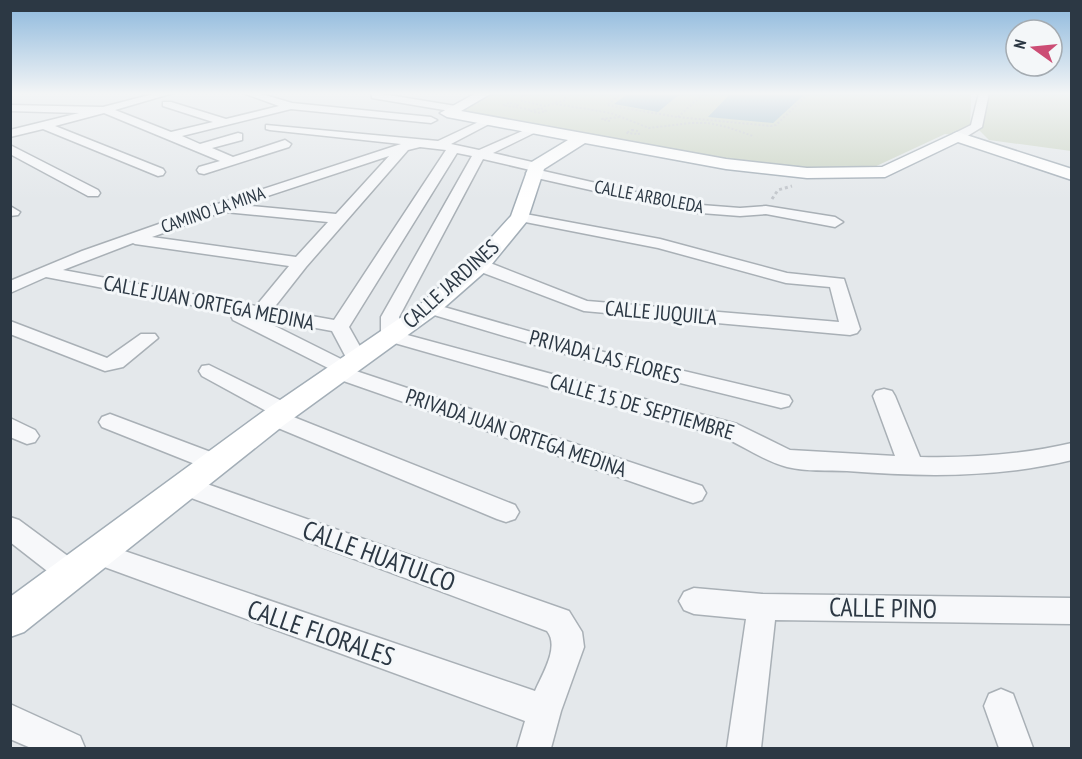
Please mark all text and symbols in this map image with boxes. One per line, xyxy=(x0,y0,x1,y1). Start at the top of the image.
north arrow xyxy=(1004,18,1064,78)
text: N xyxy=(1009,37,1030,51)
street label: CALLE ARBOLEDA xyxy=(593,175,706,218)
street label: CAMINO LA MINA xyxy=(158,181,268,238)
street label: CALLE JARDINES xyxy=(397,233,504,334)
street label: CALLE JUAN ORTEGA MEDINA xyxy=(101,269,317,336)
street label: CALLE JUQUILA xyxy=(604,294,718,331)
street label: PRIVADA LAS FLORES xyxy=(526,323,684,390)
street label: CALLE 15 DE SEPTIEMBRE xyxy=(547,367,737,446)
street label: PRIVADA JUAN ORTEGA MEDINA xyxy=(402,382,630,483)
street label: CALLE HUATULCO xyxy=(298,513,460,598)
street label: CALLE PINO xyxy=(829,590,937,625)
street label: CALLE FLORALES xyxy=(243,592,399,673)

